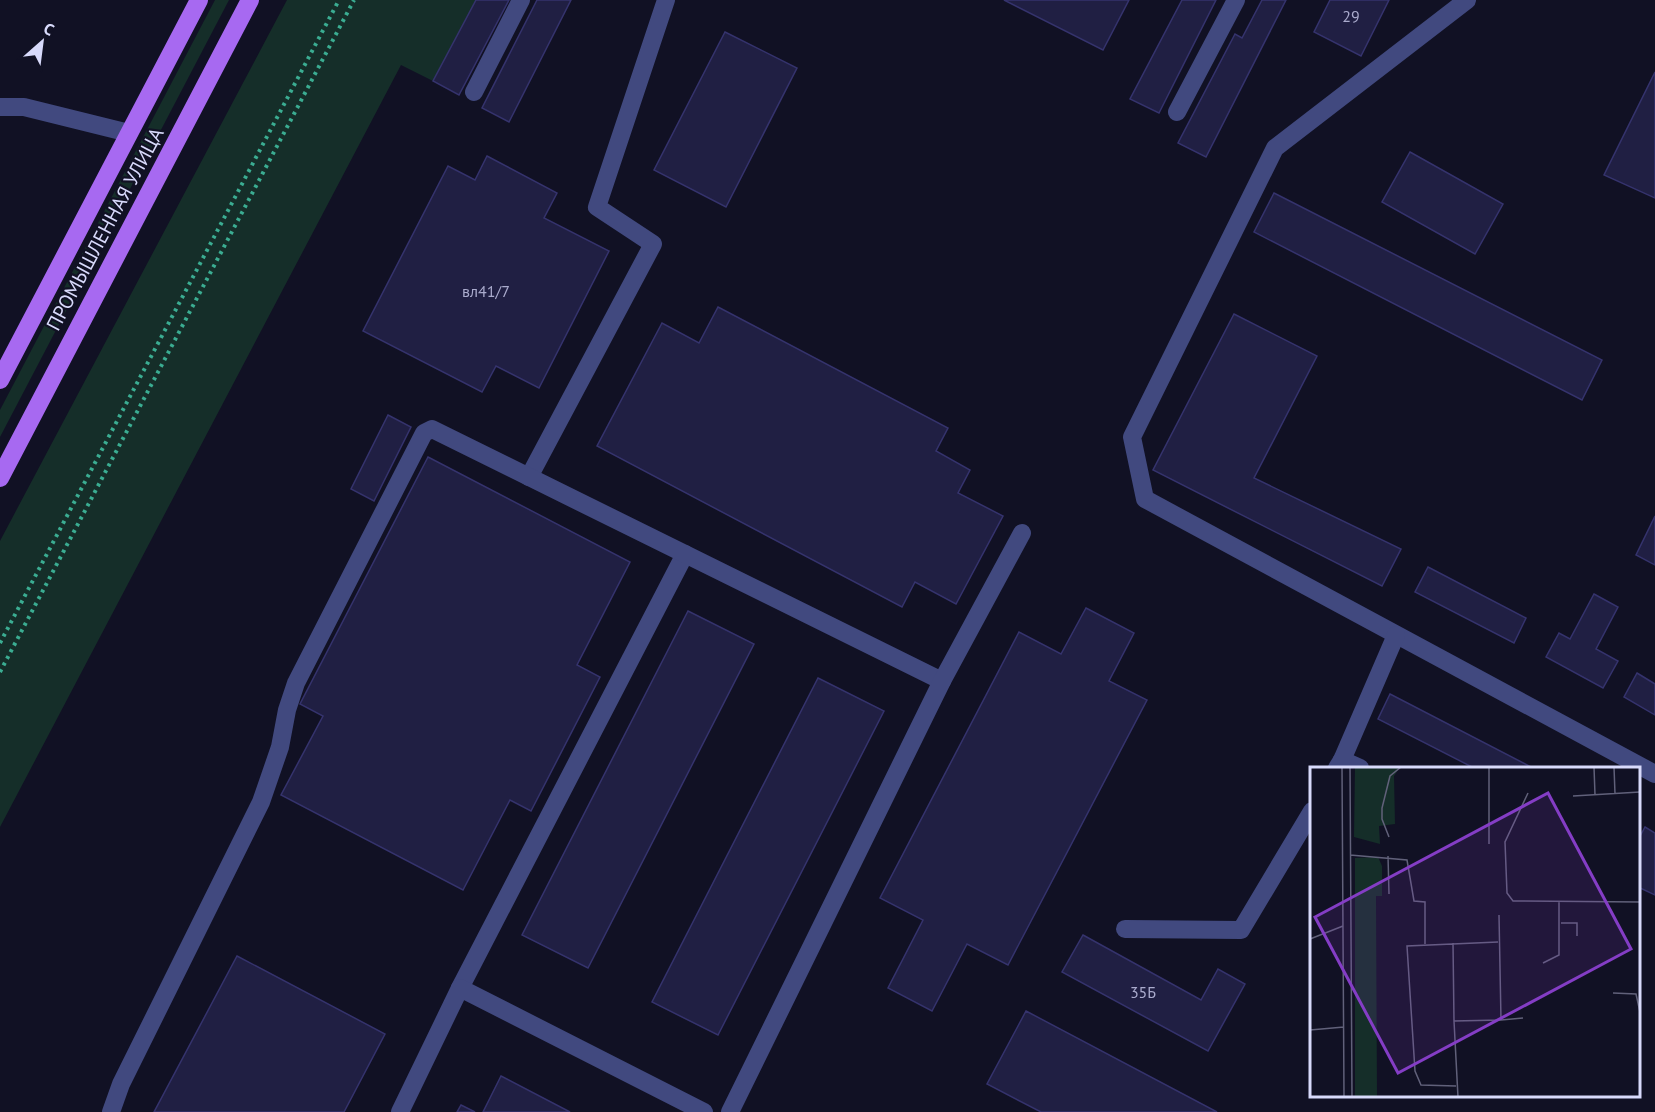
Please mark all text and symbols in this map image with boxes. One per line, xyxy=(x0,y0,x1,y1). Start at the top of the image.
house number: 29 xyxy=(1342,6,1360,26)
north arrow xyxy=(12,12,72,72)
text: С xyxy=(40,18,58,40)
street label: ПРОМЫШЛЕННАЯ УЛИЦА xyxy=(40,123,170,335)
house number: вл41/7 xyxy=(462,281,510,301)
inset map xyxy=(1310,767,1640,1097)
house number: 35Б xyxy=(1130,982,1156,1002)

